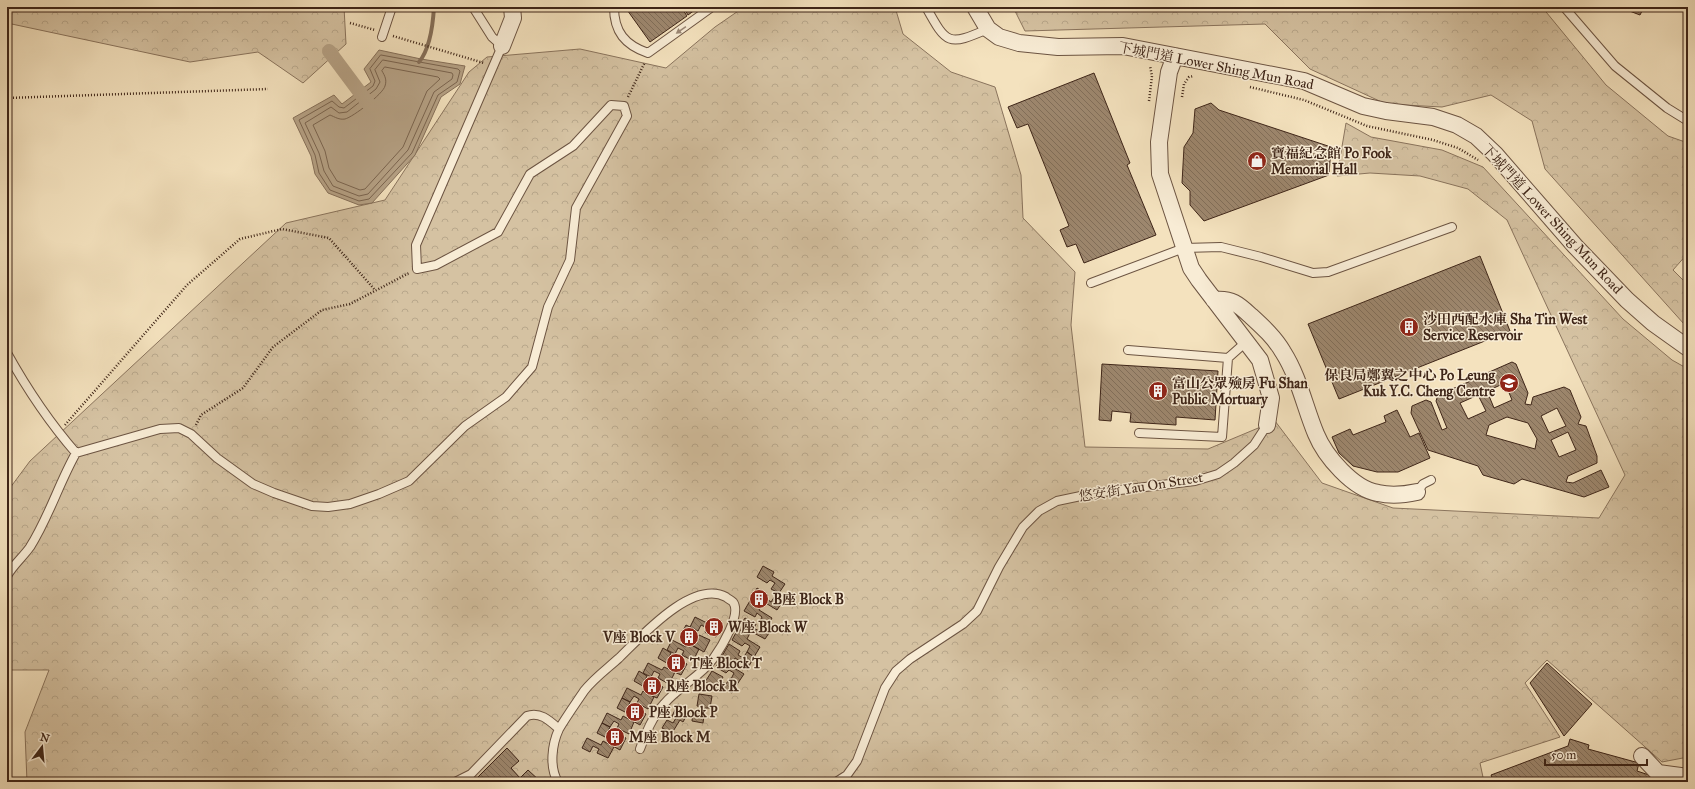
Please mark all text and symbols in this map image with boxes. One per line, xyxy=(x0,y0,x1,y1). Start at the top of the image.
one-way arrow xyxy=(675,26,686,34)
street label: 下城門道 Lower Shing Mun Road xyxy=(1117,39,1315,93)
street label: 下城門道 Lower Shing Mun Road xyxy=(1478,141,1626,297)
place label: 寶福紀念館 Po Fook Memorial Hall xyxy=(1271,145,1392,178)
shop icon: 寶福紀念館 Po Fook Memorial Hall xyxy=(1246,150,1268,172)
place label: 沙田西配水庫 Sha Tin West Service Reservoir xyxy=(1423,311,1587,344)
building icon: 沙田西配水庫 Sha Tin West Service Reservoir xyxy=(1398,316,1420,338)
place label: 保良局鄭翼之中心 Po Leung Kuk Y.C. Cheng Centre xyxy=(1324,367,1495,401)
school or university icon: 保良局鄭翼之中心 Po Leung Kuk Y.C. Cheng Centre xyxy=(1498,372,1520,394)
place label: 富山公眾殮房 Fu Shan Public Mortuary xyxy=(1172,375,1308,409)
building icon: 富山公眾殮房 Fu Shan Public Mortuary xyxy=(1147,380,1169,402)
street label: 悠安街 Yau On Street xyxy=(1078,469,1204,505)
building icon: B座 Block B xyxy=(748,588,770,610)
place label: B座 Block B xyxy=(773,591,844,608)
building icon: W座 Block W xyxy=(703,616,725,638)
place label: W座 Block W xyxy=(728,619,808,636)
building icon: V座 Block V xyxy=(678,626,700,648)
place label: V座 Block V xyxy=(602,629,676,646)
building icon: T座 Block T xyxy=(665,652,687,674)
place label: T座 Block T xyxy=(689,655,762,672)
building icon: R座 Block R xyxy=(641,675,663,697)
place label: R座 Block R xyxy=(666,678,739,695)
building icon: P座 Block P xyxy=(624,701,646,723)
place label: P座 Block P xyxy=(649,704,718,721)
building icon: M座 Block M xyxy=(604,726,626,748)
north arrow xyxy=(22,727,62,767)
place label: M座 Block M xyxy=(629,729,711,746)
text: N xyxy=(38,730,52,746)
scale bar xyxy=(1545,741,1647,767)
text: 50 m xyxy=(1551,748,1576,762)

